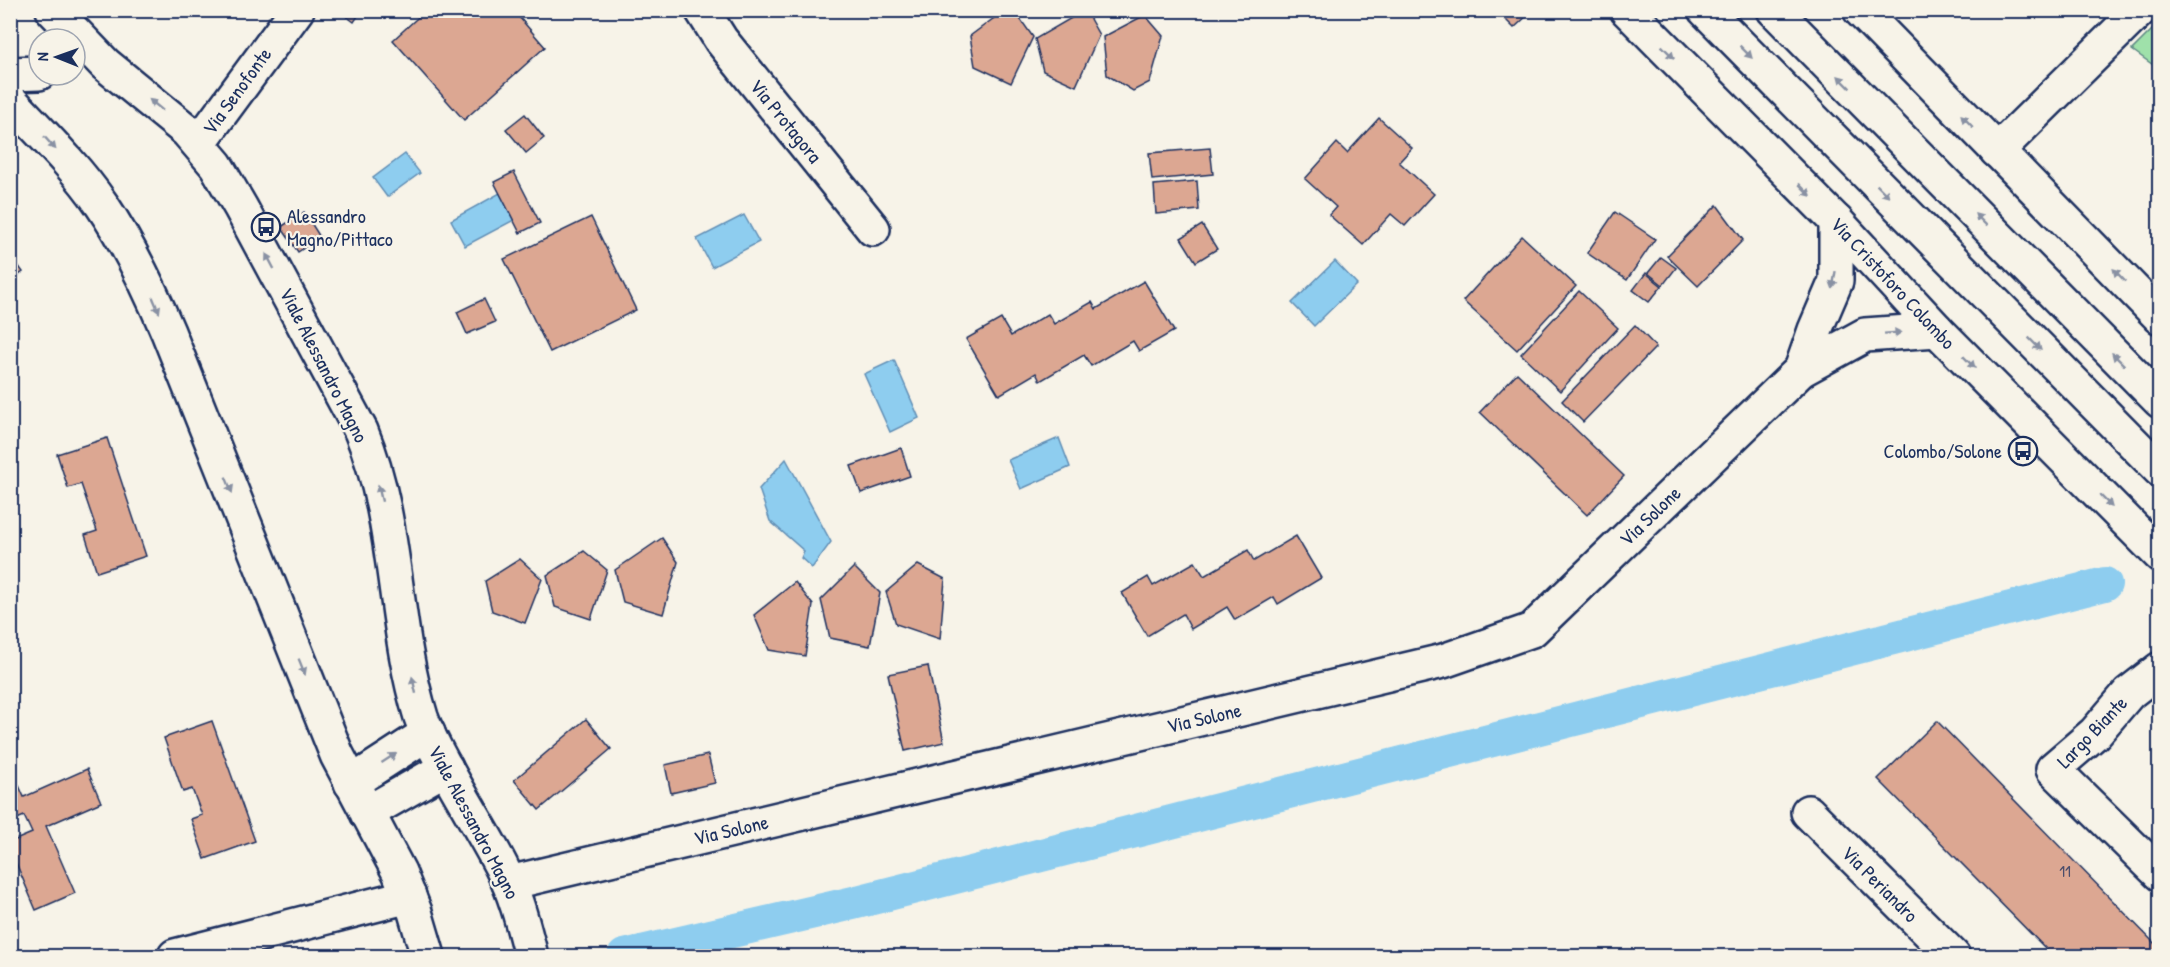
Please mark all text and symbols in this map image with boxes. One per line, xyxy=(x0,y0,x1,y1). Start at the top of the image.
north arrow xyxy=(27,27,87,87)
street label: Via Senofonte xyxy=(196,42,277,140)
one-way arrow xyxy=(1660,45,1675,59)
one-way arrow xyxy=(1739,45,1753,60)
text: N xyxy=(31,52,53,61)
street label: Via Protagora xyxy=(744,73,829,168)
one-way arrow xyxy=(1837,74,1851,89)
one-way arrow xyxy=(148,99,164,112)
one-way arrow xyxy=(1961,114,1975,128)
one-way arrow xyxy=(43,135,57,150)
one-way arrow xyxy=(1798,183,1812,198)
one-way arrow xyxy=(1876,183,1890,197)
place label: Alessandro Magno/Pittaco xyxy=(287,202,393,252)
bus stop icon: Alessandro Magno/Pittaco xyxy=(250,211,282,243)
street label: Via Cristoforo Colombo xyxy=(1825,211,1962,355)
one-way arrow xyxy=(1975,214,1989,228)
one-way arrow xyxy=(265,252,275,269)
one-way arrow xyxy=(2112,269,2126,283)
one-way arrow xyxy=(1829,270,1838,289)
street label: Viale Alessandro Magno xyxy=(274,283,375,447)
one-way arrow xyxy=(152,296,161,313)
one-way arrow xyxy=(1883,328,1902,338)
one-way arrow xyxy=(2028,337,2042,352)
one-way arrow xyxy=(2112,352,2126,366)
one-way arrow xyxy=(1961,354,1975,368)
bus stop icon: Colombo/Solone xyxy=(2007,435,2039,467)
place label: Colombo/Solone xyxy=(1884,437,2002,464)
one-way arrow xyxy=(225,477,235,495)
street label: Via Solone xyxy=(1613,480,1686,552)
one-way arrow xyxy=(374,484,384,503)
one-way arrow xyxy=(2098,493,2112,507)
one-way arrow xyxy=(297,658,307,676)
one-way arrow xyxy=(408,676,418,694)
street label: Largo Biante xyxy=(2050,690,2133,774)
street label: Via Solone xyxy=(1164,696,1244,739)
street label: Viale Alessandro Magno xyxy=(422,740,526,903)
one-way arrow xyxy=(381,753,397,764)
street label: Via Solone xyxy=(691,808,771,851)
street label: Via Periandro xyxy=(1836,839,1925,928)
house number: 11 xyxy=(2059,860,2071,882)

